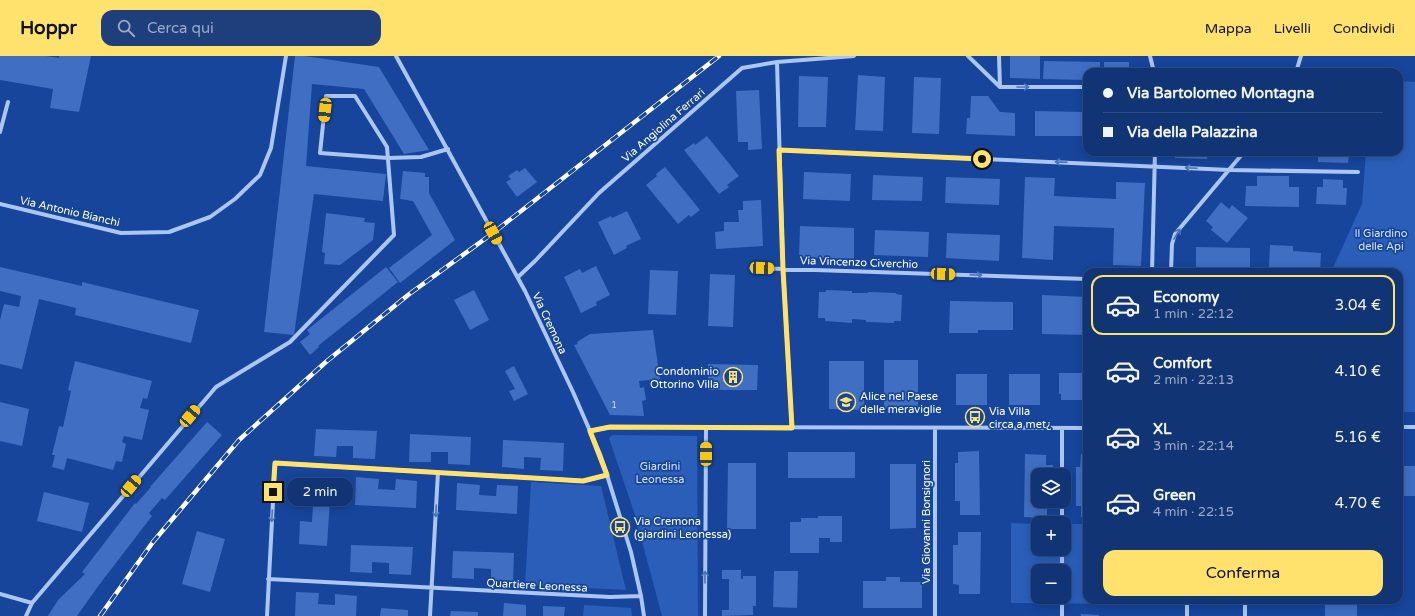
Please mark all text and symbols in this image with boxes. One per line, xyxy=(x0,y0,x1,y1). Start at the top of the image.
search box xyxy=(101,10,381,46)
text: Hoppr xyxy=(20,17,77,39)
icon: search xyxy=(115,17,137,39)
text: Cerca qui xyxy=(147,19,214,37)
text: Mappa xyxy=(1205,20,1252,37)
text: Livelli xyxy=(1274,20,1311,37)
text: Condividi xyxy=(1333,20,1395,37)
one-way arrow xyxy=(1016,83,1029,91)
text: Via Bartolomeo Montagna xyxy=(1127,84,1314,102)
street label: Via Angiolina Ferrari xyxy=(619,86,708,165)
car xyxy=(318,97,332,123)
text: Via della Palazzina xyxy=(1127,123,1258,141)
route start xyxy=(973,150,991,168)
one-way arrow xyxy=(1055,159,1068,166)
one-way arrow xyxy=(1185,164,1198,172)
street label: Via Antonio Bianchi xyxy=(19,194,121,229)
car xyxy=(482,220,504,246)
park label: Il Giardino delle Api xyxy=(1355,227,1408,253)
one-way arrow xyxy=(1173,228,1181,240)
street label: Via Vincenzo Civerchio xyxy=(800,254,919,271)
car xyxy=(750,262,774,274)
car xyxy=(931,268,955,280)
one-way arrow xyxy=(969,272,982,279)
icon: car xyxy=(1105,287,1141,323)
text: Economy xyxy=(1153,288,1219,306)
street label: Via Cremona xyxy=(530,290,570,356)
text: 3.04 € xyxy=(1335,296,1381,314)
text: 1 min · 22:12 xyxy=(1153,306,1234,322)
icon: car xyxy=(1105,353,1141,389)
text: Comfort xyxy=(1153,354,1212,372)
text: 4.10 € xyxy=(1335,362,1381,380)
place label: Condominio Ottorino Villa xyxy=(650,365,719,391)
building icon: Condominio Ottorino Villa xyxy=(722,366,744,388)
text: 2 min · 22:13 xyxy=(1153,372,1234,388)
place label: Alice nel Paese delle meraviglie xyxy=(860,390,942,416)
school or university icon: Alice nel Paese delle meraviglie xyxy=(835,391,857,413)
house number: 1 xyxy=(611,400,617,411)
car xyxy=(178,403,202,429)
place label: Via Villa circa a met¿ xyxy=(989,405,1052,431)
bus stop icon: Via Villa circa a met¿ xyxy=(964,406,986,428)
icon: car xyxy=(1105,419,1141,455)
text: XL xyxy=(1153,420,1172,438)
text: 5.16 € xyxy=(1335,428,1381,446)
text: 3 min · 22:14 xyxy=(1153,438,1234,454)
car xyxy=(700,442,712,466)
park label: Giardini Leonessa xyxy=(636,460,684,486)
street label: Via Giovanni Bonsignori xyxy=(920,460,933,584)
map controls xyxy=(1031,468,1071,604)
button: layers xyxy=(1031,468,1071,508)
car xyxy=(119,473,143,499)
callout: 2 min xyxy=(287,478,353,506)
route end xyxy=(264,483,282,501)
text: 2 min xyxy=(303,484,337,500)
icon: car xyxy=(1105,485,1141,521)
text: Green xyxy=(1153,486,1196,504)
text: 4.70 € xyxy=(1335,494,1381,512)
one-way arrow xyxy=(432,504,440,517)
text: 4 min · 22:15 xyxy=(1153,504,1234,520)
one-way arrow xyxy=(268,509,276,522)
place label: Via Cremona (giardini Leonessa) xyxy=(634,515,731,541)
bus stop icon: Via Cremona (giardini Leonessa) xyxy=(609,516,631,538)
button: + xyxy=(1031,516,1071,556)
button: Conferma xyxy=(1103,550,1383,596)
button: − xyxy=(1031,564,1071,604)
one-way arrow xyxy=(701,571,709,584)
street label: Quartiere Leonessa xyxy=(486,576,588,595)

